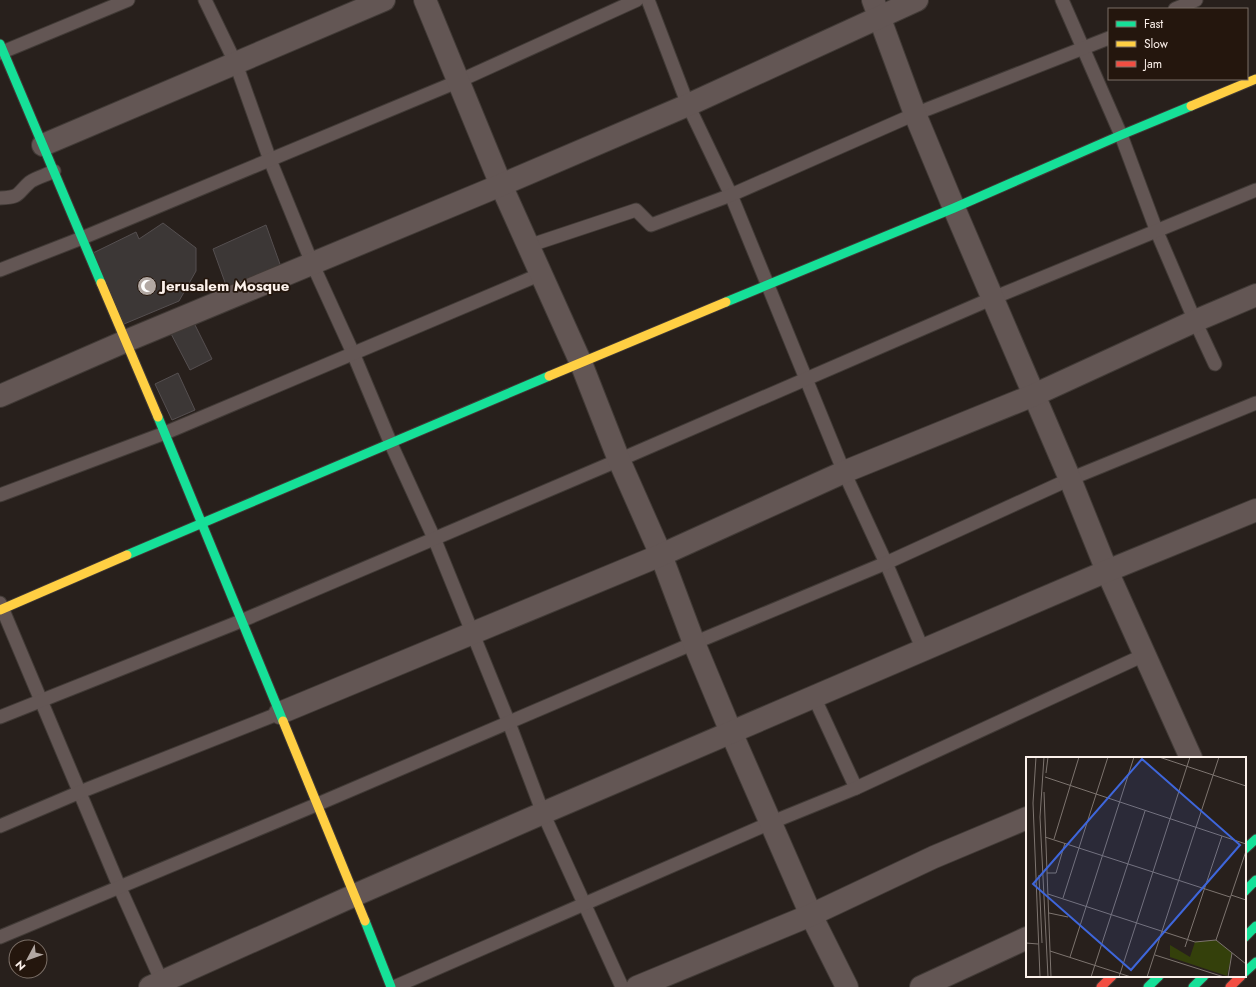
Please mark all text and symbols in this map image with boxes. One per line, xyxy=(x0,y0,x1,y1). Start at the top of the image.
legend xyxy=(1108,8,1248,80)
text: Fast xyxy=(1144,15,1163,33)
text: Slow xyxy=(1144,35,1169,53)
text: Jam xyxy=(1142,55,1162,73)
mosque icon: Jerusalem Mosque xyxy=(136,275,158,297)
place label: Jerusalem Mosque xyxy=(158,275,290,297)
inset map xyxy=(1026,757,1246,977)
north arrow xyxy=(8,939,48,979)
text: N xyxy=(12,957,29,974)

